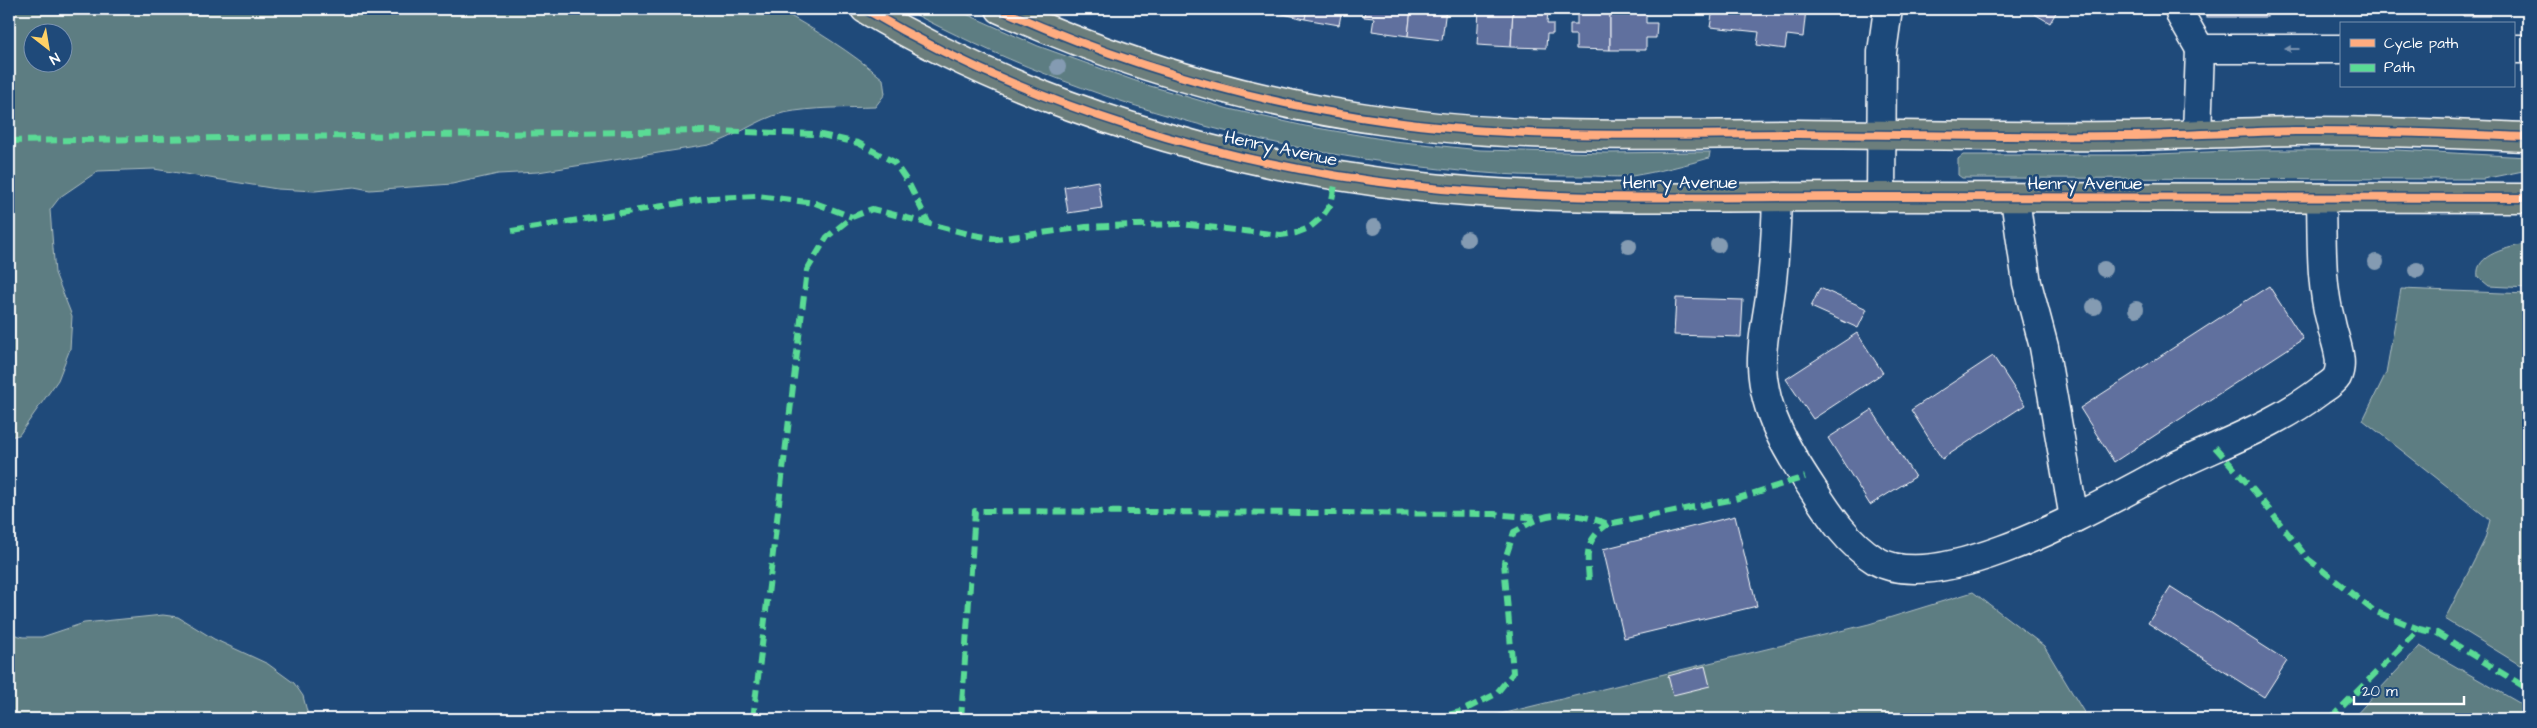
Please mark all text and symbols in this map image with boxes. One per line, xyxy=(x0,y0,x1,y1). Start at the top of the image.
north arrow xyxy=(22,22,72,72)
legend xyxy=(2340,22,2514,88)
text: Cycle path xyxy=(2384,33,2459,55)
one-way arrow xyxy=(2284,45,2300,53)
text: N xyxy=(45,47,63,69)
text: Path xyxy=(2384,57,2415,78)
street label: Henry Avenue xyxy=(1222,124,1340,174)
street label: Henry Avenue xyxy=(1622,170,1738,196)
street label: Henry Avenue xyxy=(2027,171,2143,197)
scale bar xyxy=(2354,673,2464,705)
text: 20 m xyxy=(2362,681,2398,702)

